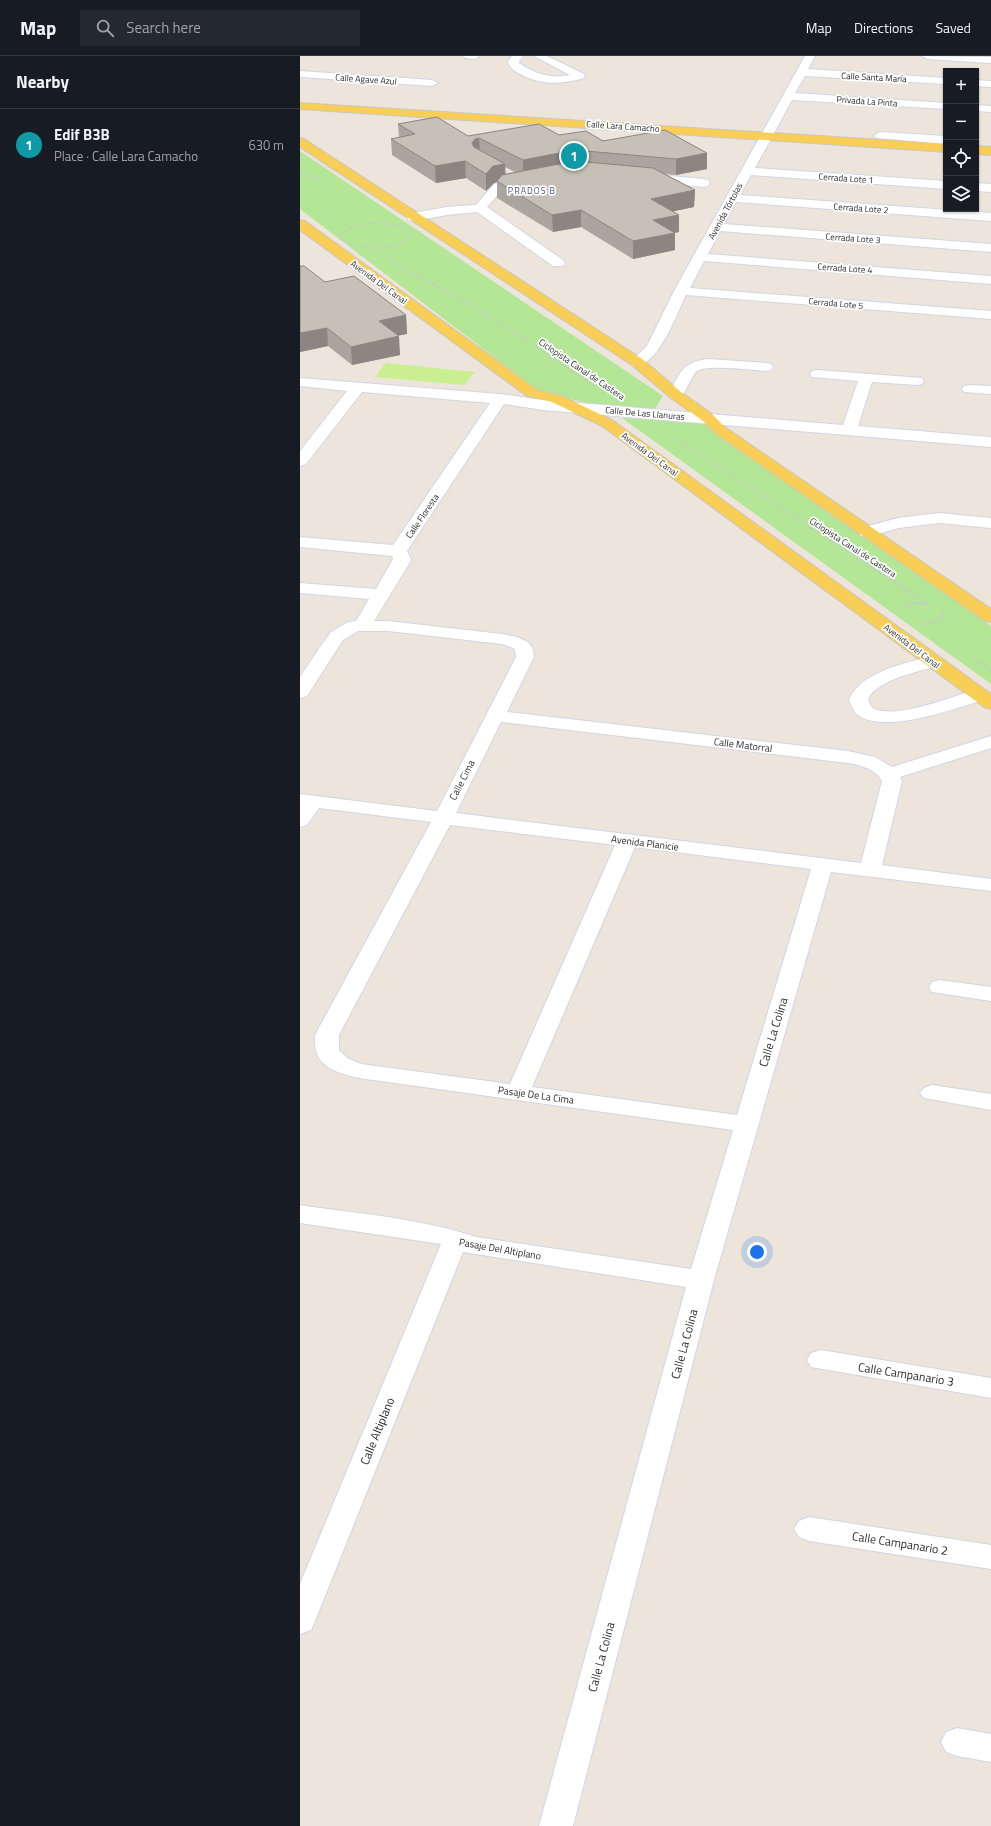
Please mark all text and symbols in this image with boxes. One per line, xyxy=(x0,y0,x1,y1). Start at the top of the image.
search box xyxy=(80,10,360,46)
text: Map xyxy=(20,13,56,42)
text: Search here xyxy=(126,16,201,39)
icon: search xyxy=(94,17,116,39)
text: Map xyxy=(806,17,832,38)
text: Directions xyxy=(854,17,913,38)
text: Saved xyxy=(935,17,971,38)
map controls xyxy=(943,68,979,212)
button: + xyxy=(943,68,979,104)
text: Nearby xyxy=(16,69,69,95)
street label: Calle Santa María xyxy=(841,69,908,85)
street label: Calle Agave Azul xyxy=(335,70,397,88)
street label: Privada La Pinta xyxy=(836,92,898,110)
button: − xyxy=(943,104,979,140)
street label: Calle Lara Camacho xyxy=(586,117,660,135)
text: Edif B3B xyxy=(54,123,110,146)
text: 1 xyxy=(25,135,33,155)
text: 630 m xyxy=(248,135,284,155)
button: locate xyxy=(943,140,979,176)
pin: 1 xyxy=(561,141,587,171)
text: Place · Calle Lara Camacho xyxy=(54,146,198,166)
street label: Cerrada Lote 1 xyxy=(818,170,874,186)
button: layers xyxy=(943,176,979,212)
street label: Avenida Tórtolas xyxy=(705,180,745,242)
district label: PRADOS B xyxy=(508,184,556,197)
street label: Cerrada Lote 2 xyxy=(833,200,889,216)
street label: Cerrada Lote 3 xyxy=(825,230,881,246)
street label: Avenida Del Canal xyxy=(348,257,410,307)
street label: Cerrada Lote 4 xyxy=(817,260,873,276)
street label: Cerrada Lote 5 xyxy=(808,294,864,312)
street label: Ciclopista Canal de Castera xyxy=(536,335,628,403)
street label: Calle De Las Llanuras xyxy=(605,403,685,423)
street label: Avenida Del Canal xyxy=(619,429,681,479)
street label: Calle Floresta xyxy=(402,491,442,541)
street label: Ciclopista Canal de Castera xyxy=(807,514,899,580)
street label: Avenida Del Canal xyxy=(881,621,943,671)
street label: Calle Matorral xyxy=(713,734,773,756)
street label: Calle Cima xyxy=(445,757,479,803)
street label: Avenida Planicie xyxy=(610,831,680,855)
street label: Calle La Colina xyxy=(753,995,793,1069)
street label: Pasaje De La Cima xyxy=(497,1082,575,1108)
street label: Pasaje Del Altiplano xyxy=(458,1234,542,1264)
your location xyxy=(747,1242,767,1262)
street label: Calle La Colina xyxy=(666,1307,702,1381)
street label: Calle Campanario 3 xyxy=(857,1357,955,1391)
street label: Calle Altiplano xyxy=(355,1394,399,1468)
street label: Calle Campanario 2 xyxy=(851,1526,949,1560)
street label: Calle La Colina xyxy=(583,1620,619,1694)

